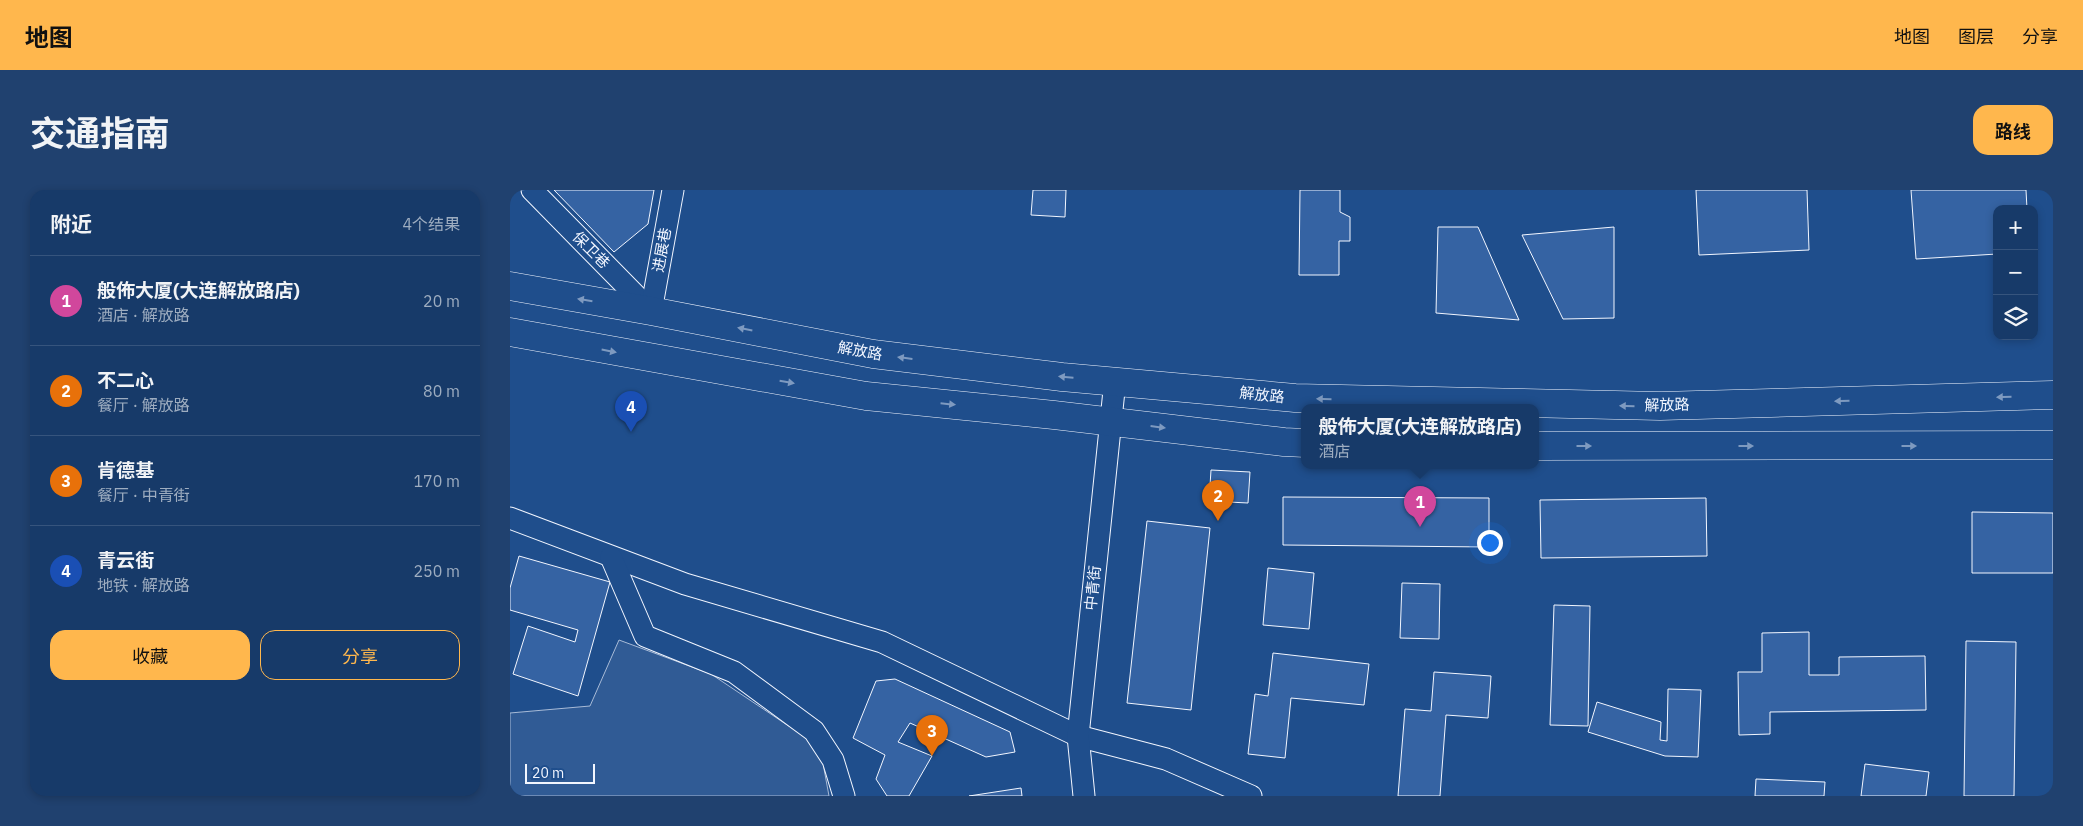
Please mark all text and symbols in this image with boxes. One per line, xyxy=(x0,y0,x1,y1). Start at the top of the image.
text: 地图 xyxy=(25,21,73,53)
text: 地图 xyxy=(1894,25,1930,48)
text: 图层 xyxy=(1958,25,1994,48)
text: 分享 xyxy=(2022,25,2058,48)
button: 路线 xyxy=(1973,105,2053,155)
text: 交通指南 xyxy=(30,110,170,156)
map controls xyxy=(1993,205,2038,340)
button: + xyxy=(1993,205,2038,250)
text: 附近 xyxy=(50,210,92,238)
text: 4个结果 xyxy=(402,214,460,234)
street label: 进展巷 xyxy=(648,226,675,274)
street label: 保卫巷 xyxy=(569,227,614,272)
button: − xyxy=(1993,250,2038,295)
text: 般佈大厦(大连解放路店) xyxy=(97,278,300,302)
text: 1 xyxy=(61,291,71,311)
text: 20 m xyxy=(423,291,460,311)
button: layers xyxy=(1993,295,2038,340)
one-way arrow xyxy=(577,296,593,304)
text: 酒店 · 解放路 xyxy=(97,305,190,325)
one-way arrow xyxy=(737,325,753,333)
street label: 解放路 xyxy=(836,337,884,364)
one-way arrow xyxy=(602,347,617,355)
one-way arrow xyxy=(897,354,913,362)
text: 不二心 xyxy=(97,368,154,392)
one-way arrow xyxy=(1058,373,1074,381)
one-way arrow xyxy=(779,379,795,387)
text: 2 xyxy=(61,381,71,401)
text: 80 m xyxy=(423,381,460,401)
street label: 解放路 xyxy=(1239,383,1285,406)
pin: 4 xyxy=(615,391,647,432)
one-way arrow xyxy=(1996,393,2012,401)
text: 餐厅 · 解放路 xyxy=(97,395,190,415)
one-way arrow xyxy=(1316,395,1332,403)
street label: 解放路 xyxy=(1644,395,1690,414)
one-way arrow xyxy=(1834,397,1850,405)
one-way arrow xyxy=(940,400,956,408)
one-way arrow xyxy=(1619,401,1635,409)
popup xyxy=(1301,404,1539,469)
text: 般佈大厦(大连解放路店) xyxy=(1319,414,1521,438)
one-way arrow xyxy=(1151,423,1167,431)
text: 酒店 xyxy=(1319,441,1351,461)
one-way arrow xyxy=(1576,442,1592,450)
one-way arrow xyxy=(1738,442,1754,450)
one-way arrow xyxy=(1901,442,1917,450)
text: 肯德基 xyxy=(97,458,154,482)
text: 3 xyxy=(61,471,71,491)
text: 170 m xyxy=(413,471,460,491)
pin: 2 xyxy=(1202,480,1234,521)
text: 餐厅 · 中青街 xyxy=(97,485,190,505)
pin: 1 xyxy=(1404,486,1436,527)
your location xyxy=(1477,530,1503,556)
text: 青云街 xyxy=(97,548,154,572)
text: 4 xyxy=(61,561,71,581)
text: 250 m xyxy=(413,561,460,581)
street label: 中青街 xyxy=(1081,565,1104,611)
text: 地铁 · 解放路 xyxy=(97,575,190,595)
button: 收藏 xyxy=(50,630,250,680)
button: 分享 xyxy=(260,630,460,680)
pin: 3 xyxy=(916,715,948,756)
scale bar xyxy=(525,761,595,784)
text: 20 m xyxy=(532,764,564,782)

